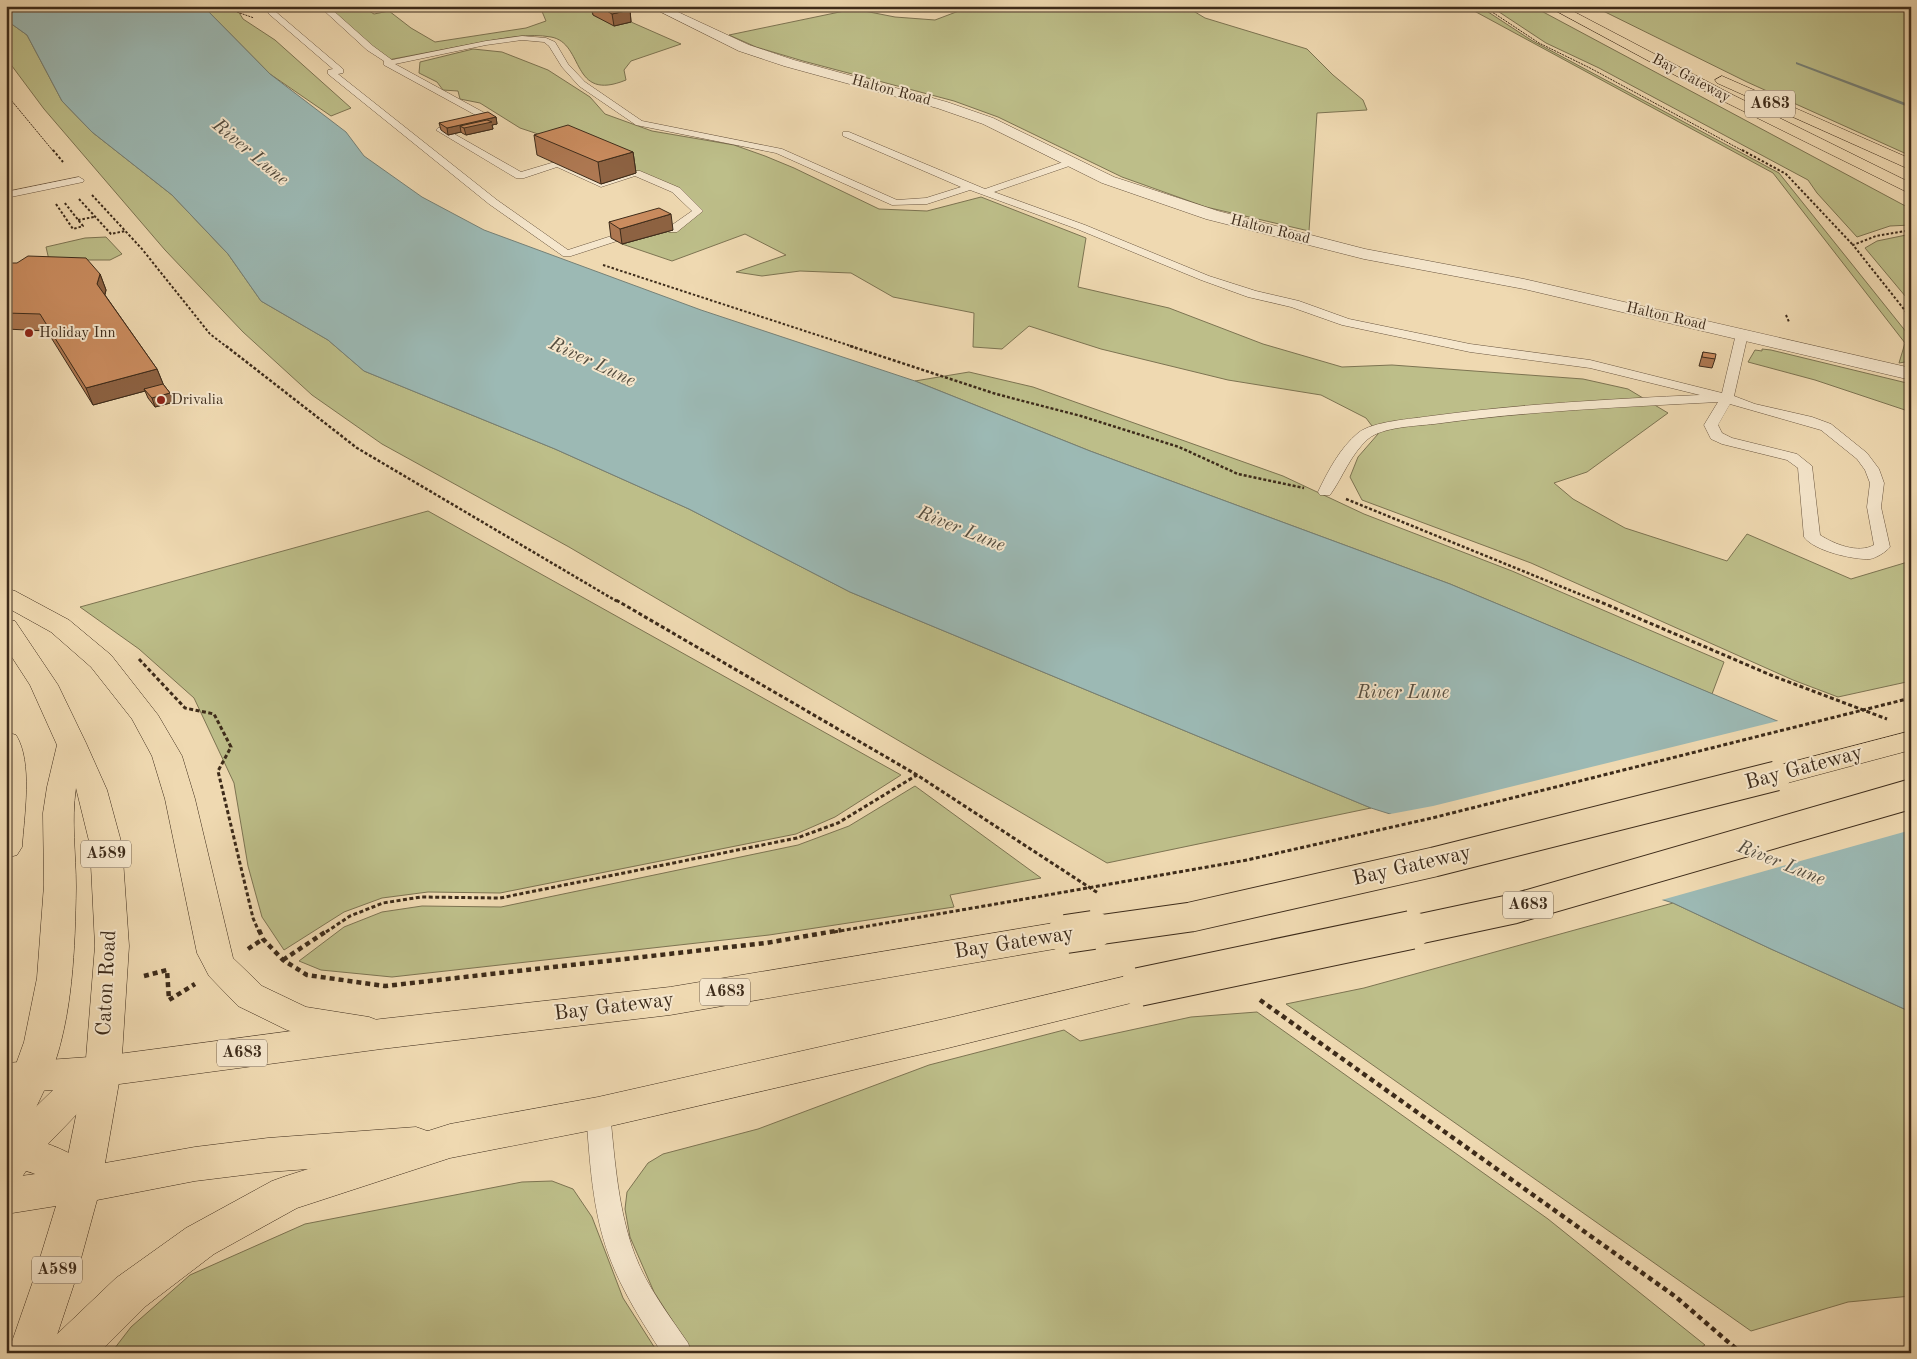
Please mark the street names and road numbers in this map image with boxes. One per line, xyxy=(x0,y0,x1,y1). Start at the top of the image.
street label: Bay Gateway xyxy=(1649,52,1733,106)
street label: Halton Road xyxy=(850,73,933,109)
road number: A683 xyxy=(1745,90,1795,118)
street label: Halton Road xyxy=(1229,213,1312,247)
street label: Halton Road xyxy=(1625,301,1708,334)
street label: Bay Gateway xyxy=(1743,742,1865,794)
road number: A589 xyxy=(81,841,131,868)
street label: Bay Gateway xyxy=(1351,842,1473,890)
road number: A683 xyxy=(1503,892,1553,918)
street label: Bay Gateway xyxy=(953,923,1075,963)
street label: Caton Road xyxy=(94,929,120,1037)
road number: A683 xyxy=(700,979,750,1006)
street label: Bay Gateway xyxy=(553,989,675,1025)
road number: A683 xyxy=(217,1040,267,1066)
road number: A589 xyxy=(32,1256,82,1284)

